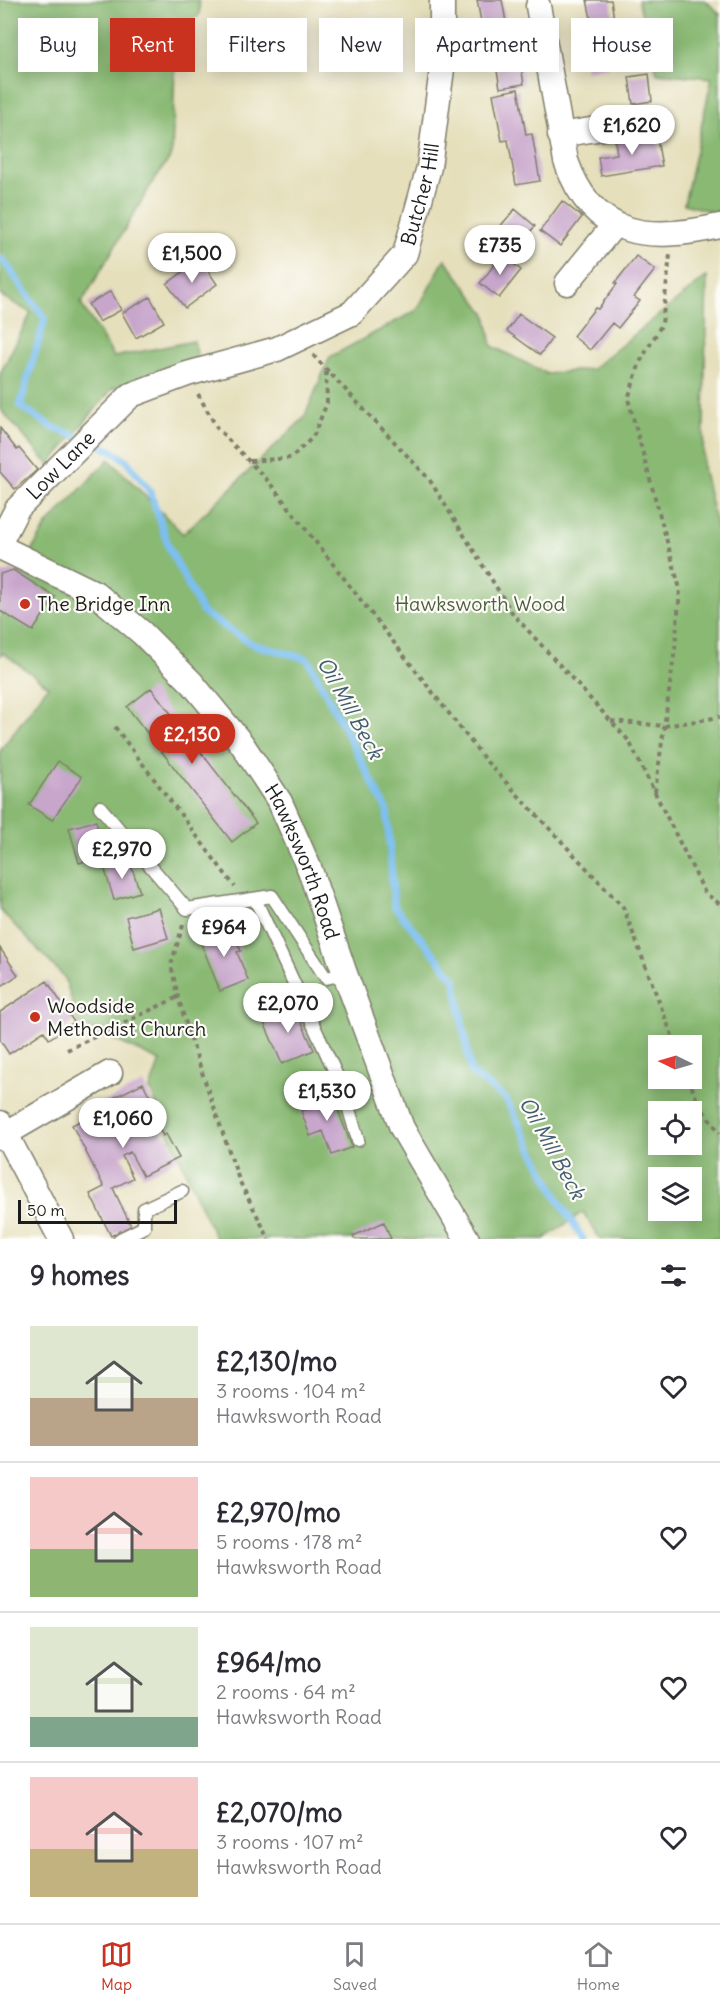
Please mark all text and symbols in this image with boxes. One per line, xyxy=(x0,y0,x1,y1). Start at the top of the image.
chip: Buy xyxy=(18,18,98,72)
chip: Rent xyxy=(110,18,195,72)
chip: Filters xyxy=(207,18,307,72)
chip: New xyxy=(319,18,403,72)
chip: Apartment xyxy=(415,18,559,72)
chip: House xyxy=(571,18,673,72)
pin: £1,620 xyxy=(583,105,681,156)
text: £1,620 xyxy=(603,112,661,137)
street label: Butcher Hill xyxy=(395,141,444,248)
pin: £735 xyxy=(464,225,536,276)
text: £735 xyxy=(478,232,522,257)
pin: £1,500 xyxy=(143,233,241,284)
text: £1,500 xyxy=(162,240,222,265)
street label: Low Lane xyxy=(21,425,100,504)
place label: The Bridge Inn xyxy=(37,591,170,616)
park label: Hawksworth Wood xyxy=(395,591,566,616)
marker: The Bridge Inn xyxy=(18,597,32,611)
water label: Oil Mill Beck xyxy=(311,652,390,765)
pin: £2,130 xyxy=(143,714,241,765)
text: £2,130 xyxy=(163,721,221,746)
street label: Hawksworth Road xyxy=(259,779,346,943)
pin: £2,970 xyxy=(73,829,171,880)
text: £2,970 xyxy=(92,836,152,861)
pin: £964 xyxy=(188,907,260,958)
text: £964 xyxy=(201,914,247,939)
pin: £2,070 xyxy=(239,983,337,1034)
text: £2,070 xyxy=(257,990,319,1015)
place label: Woodside Methodist Church xyxy=(47,993,206,1041)
marker: Woodside Methodist Church xyxy=(28,1010,42,1024)
north arrow xyxy=(648,1035,702,1089)
map controls xyxy=(648,1035,702,1221)
pin: £1,530 xyxy=(278,1071,376,1122)
text: £1,530 xyxy=(298,1078,356,1103)
water label: Oil Mill Beck xyxy=(513,1092,592,1205)
pin: £1,060 xyxy=(74,1098,172,1149)
button: locate xyxy=(648,1101,702,1155)
text: £1,060 xyxy=(93,1105,153,1130)
button: layers xyxy=(648,1167,702,1221)
scale bar xyxy=(18,1197,177,1224)
text: 50 m xyxy=(27,1200,65,1220)
text: 9 homes xyxy=(30,1259,129,1292)
icon: filters xyxy=(657,1259,690,1292)
text: £2,130/mo xyxy=(216,1345,337,1378)
icon: home xyxy=(78,1350,150,1422)
icon: heart xyxy=(657,1370,690,1403)
text: 3 rooms · 104 m² xyxy=(216,1378,366,1403)
text: Hawksworth Road xyxy=(216,1403,382,1428)
text: £2,970/mo xyxy=(216,1496,341,1529)
icon: home xyxy=(78,1501,150,1573)
icon: heart xyxy=(657,1521,690,1554)
text: 5 rooms · 178 m² xyxy=(216,1529,362,1554)
text: Hawksworth Road xyxy=(216,1554,382,1579)
text: £964/mo xyxy=(216,1646,321,1679)
icon: home xyxy=(78,1651,150,1723)
icon: heart xyxy=(657,1671,690,1704)
text: 2 rooms · 64 m² xyxy=(216,1679,356,1704)
text: Hawksworth Road xyxy=(216,1704,382,1729)
text: £2,070/mo xyxy=(216,1796,342,1829)
icon: home xyxy=(78,1801,150,1873)
icon: heart xyxy=(657,1821,690,1854)
text: 3 rooms · 107 m² xyxy=(216,1829,364,1854)
text: Hawksworth Road xyxy=(216,1854,382,1879)
tab: Map xyxy=(100,1938,133,1994)
tab: Saved xyxy=(333,1938,377,1994)
tab: Home xyxy=(577,1938,620,1994)

